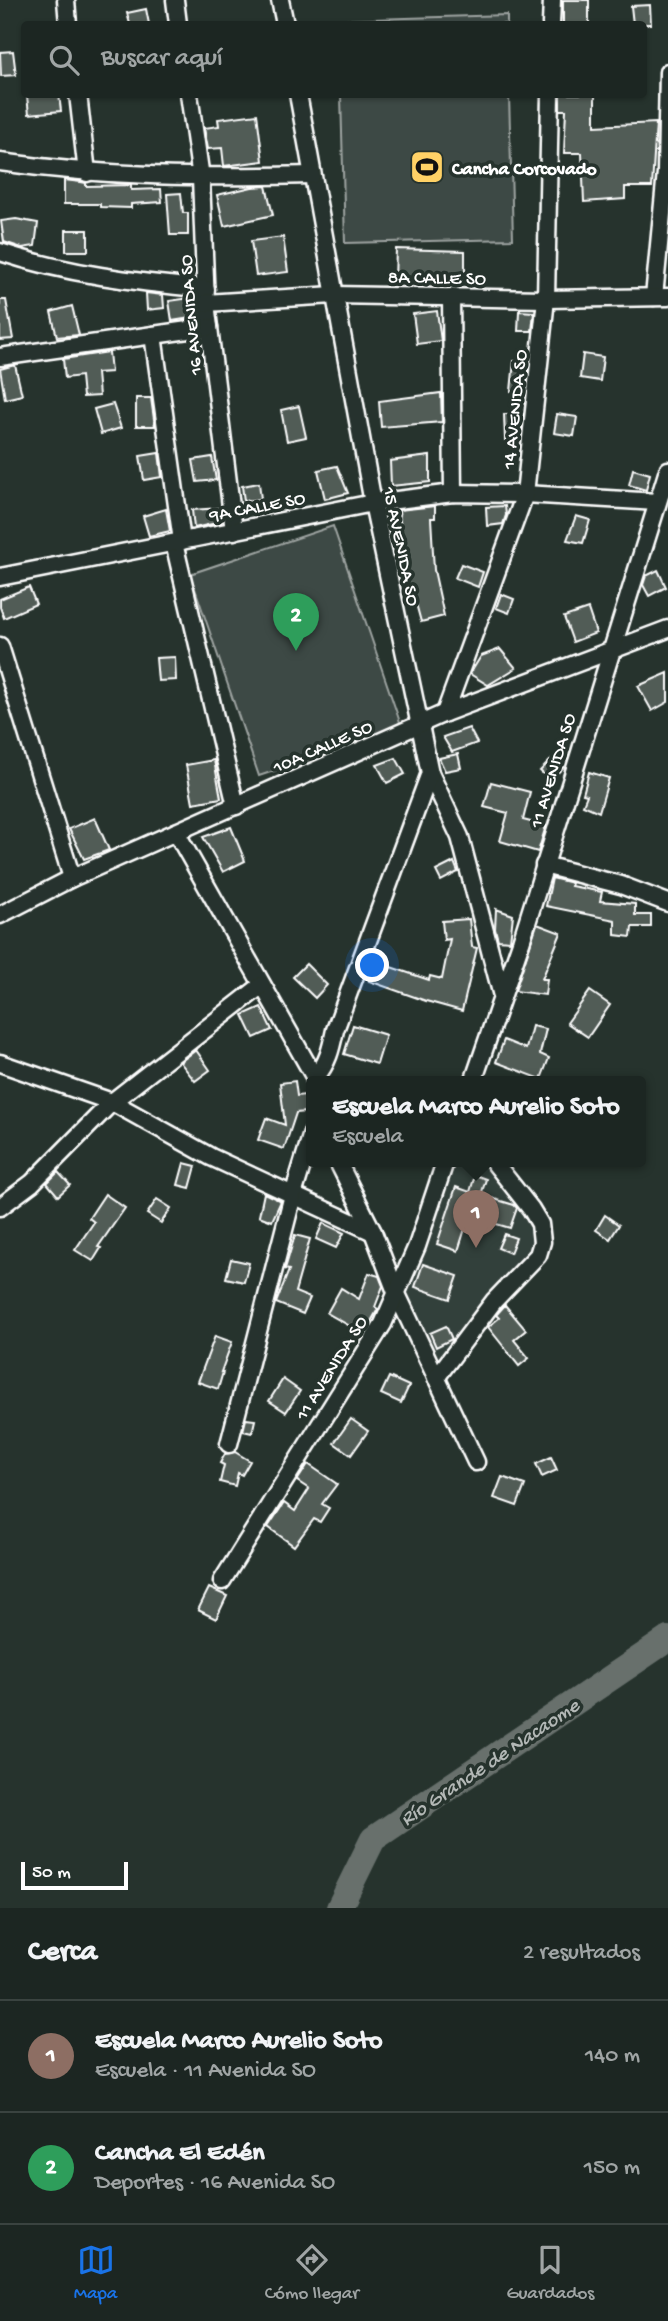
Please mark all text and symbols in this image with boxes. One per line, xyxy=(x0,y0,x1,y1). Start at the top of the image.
search box xyxy=(21,21,647,98)
icon: search xyxy=(45,41,83,79)
text: Buscar aquí xyxy=(101,44,223,75)
sports icon: Cancha Corcovado xyxy=(408,148,446,186)
place label: Cancha Corcovado xyxy=(451,159,597,182)
street label: 16 AVENIDA SO xyxy=(176,253,209,377)
street label: 8A CALLE SO xyxy=(388,267,487,292)
street label: 14 AVENIDA SO xyxy=(499,348,534,471)
street label: 15 AVENIDA SO xyxy=(376,484,424,609)
street label: 9A CALLE SO xyxy=(207,488,308,529)
pin: 2 xyxy=(273,593,319,651)
street label: 11 AVENIDA SO xyxy=(526,710,583,832)
street label: 10A CALLE SO xyxy=(269,716,377,781)
your location xyxy=(355,948,389,982)
popup xyxy=(306,1076,646,1167)
text: Escuela Marco Aurelio Soto xyxy=(332,1093,620,1124)
text: Escuela xyxy=(332,1124,403,1151)
pin: 1 xyxy=(453,1190,499,1248)
street label: 11 AVENIDA SO xyxy=(291,1312,374,1426)
water label: Río Grande de Nacaome xyxy=(397,1694,586,1833)
scale bar xyxy=(21,1859,128,1891)
text: 50 m xyxy=(32,1862,71,1885)
text: Cerca xyxy=(28,1936,97,1971)
text: 2 resultados xyxy=(523,1940,640,1967)
text: Escuela Marco Aurelio Soto xyxy=(95,2027,383,2058)
text: 1 xyxy=(46,2043,56,2070)
text: 140 m xyxy=(585,2043,640,2070)
text: Escuela · 11 Avenida SO xyxy=(95,2058,316,2085)
text: Cancha El Edén xyxy=(95,2139,265,2170)
text: 2 xyxy=(45,2155,57,2182)
text: 150 m xyxy=(584,2155,640,2182)
text: Deportes · 16 Avenida SO xyxy=(95,2170,335,2197)
tab: Mapa xyxy=(74,2241,117,2306)
tab: Cómo llegar xyxy=(265,2241,359,2306)
tab: Guardados xyxy=(506,2241,594,2306)

